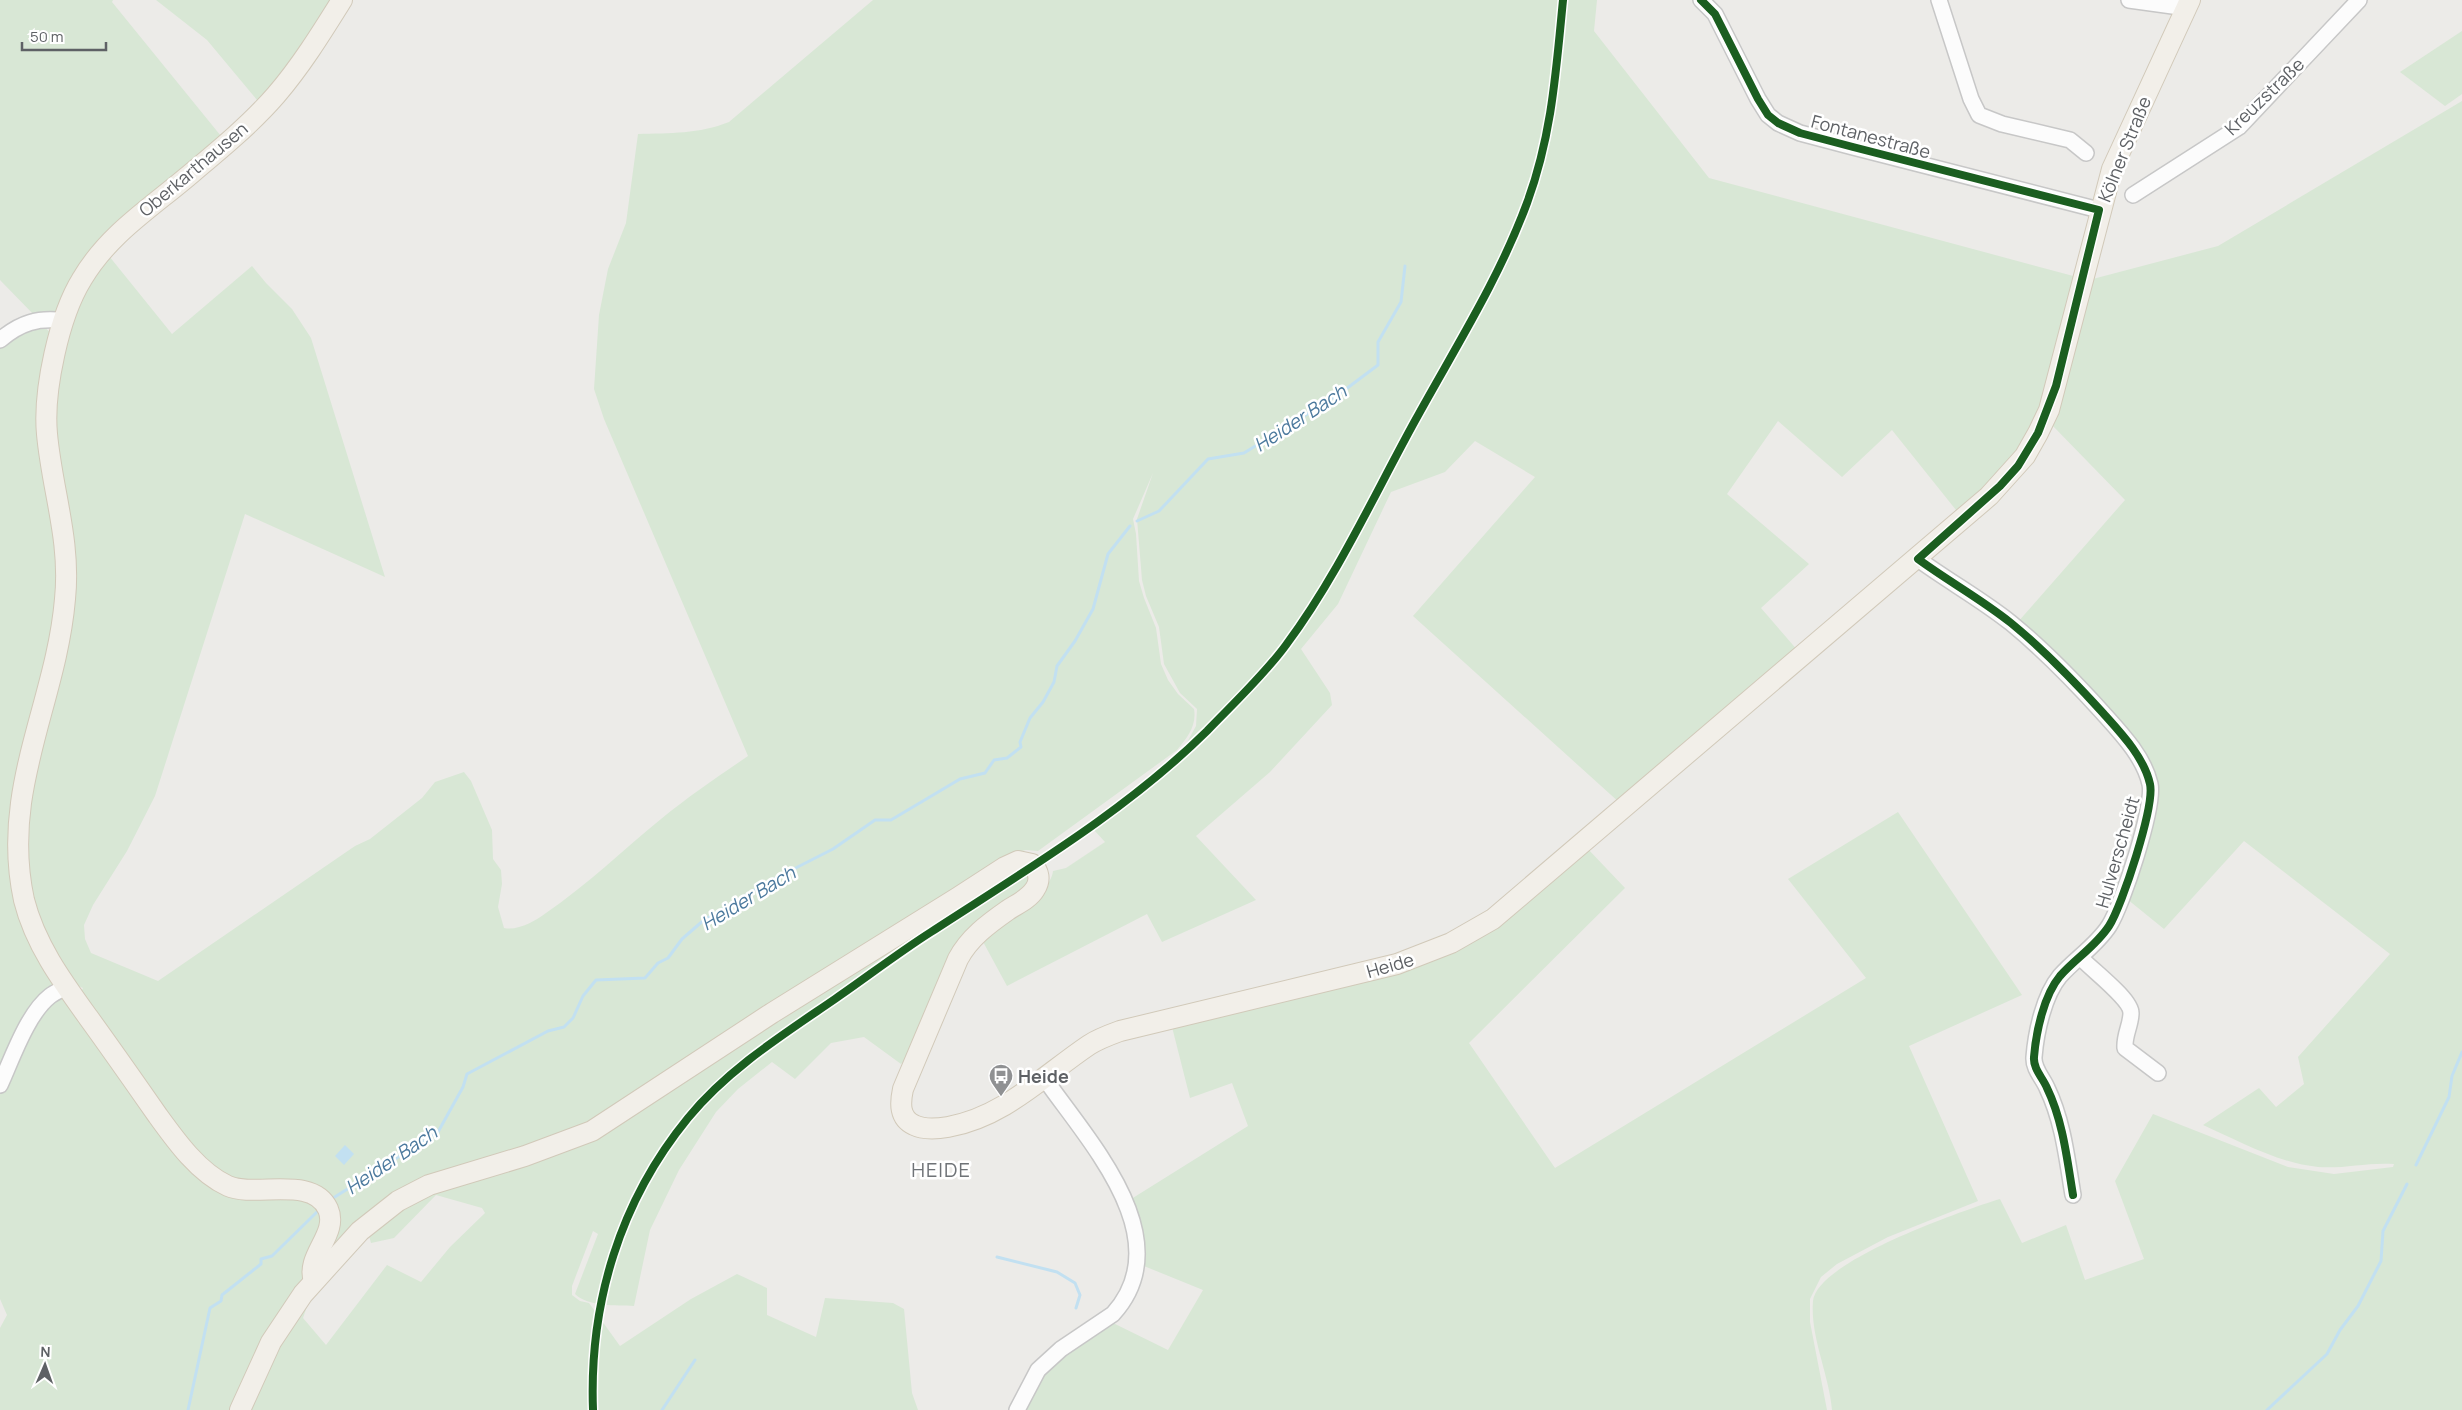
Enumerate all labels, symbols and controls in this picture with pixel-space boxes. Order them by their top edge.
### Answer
scale bar [22,20,106,52]
text: 50 m [30,26,64,47]
street label: Kreuzstraße [2219,52,2309,140]
street label: Kölner Straße [2092,93,2156,205]
street label: Fontanestraße [1809,109,1933,163]
street label: Oberkarthausen [134,116,252,222]
water label: Heider Bach [1249,378,1352,458]
street label: Hulverscheidt [2090,793,2144,911]
water label: Heider Bach [696,859,801,936]
street label: Heide [1364,947,1416,983]
bus stop icon: Heide [988,1063,1014,1097]
place label: Heide [1018,1064,1069,1088]
water label: Heider Bach [340,1119,443,1200]
district label: HEIDE [911,1156,971,1183]
north arrow [20,1340,70,1390]
text: N [40,1342,51,1361]

